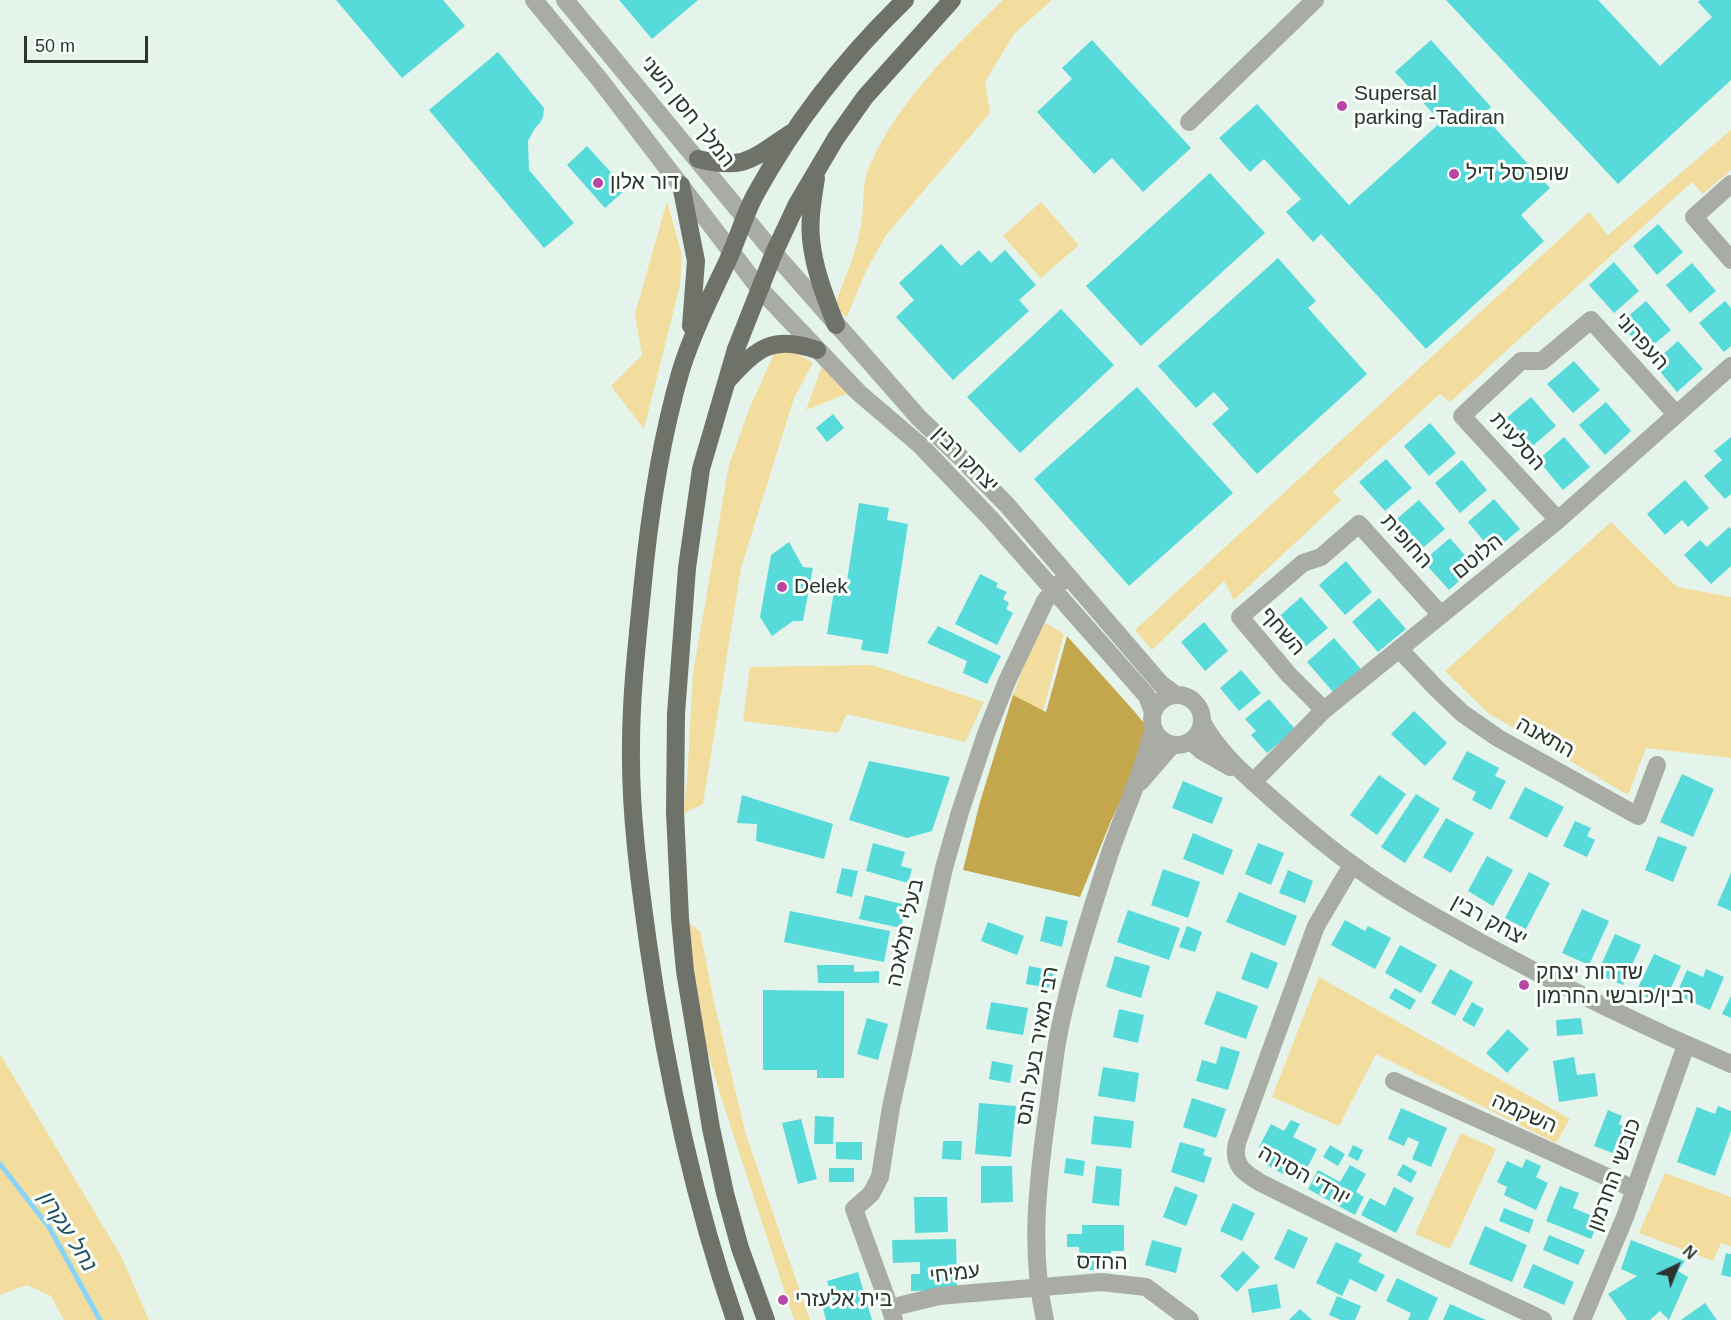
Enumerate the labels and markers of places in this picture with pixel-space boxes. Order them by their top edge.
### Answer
place label: Supersal parking -Tadiran [1354,81,1505,131]
marker: Supersal parking -Tadiran [1335,99,1349,113]
place label: שופרסל דיל [1466,161,1569,187]
marker: שופרסל דיל [1447,167,1461,181]
place label: דור אלון [610,170,679,196]
marker: דור אלון [591,176,605,190]
place label: Delek [794,574,848,600]
marker: Delek [775,580,789,594]
place label: שדרות יצחק רבין/כובשי החרמון [1536,960,1694,1010]
marker: שדרות יצחק רבין/כובשי החרמון [1517,978,1531,992]
place label: בית אלעזרי [795,1287,892,1313]
marker: בית אלעזרי [776,1293,790,1307]

